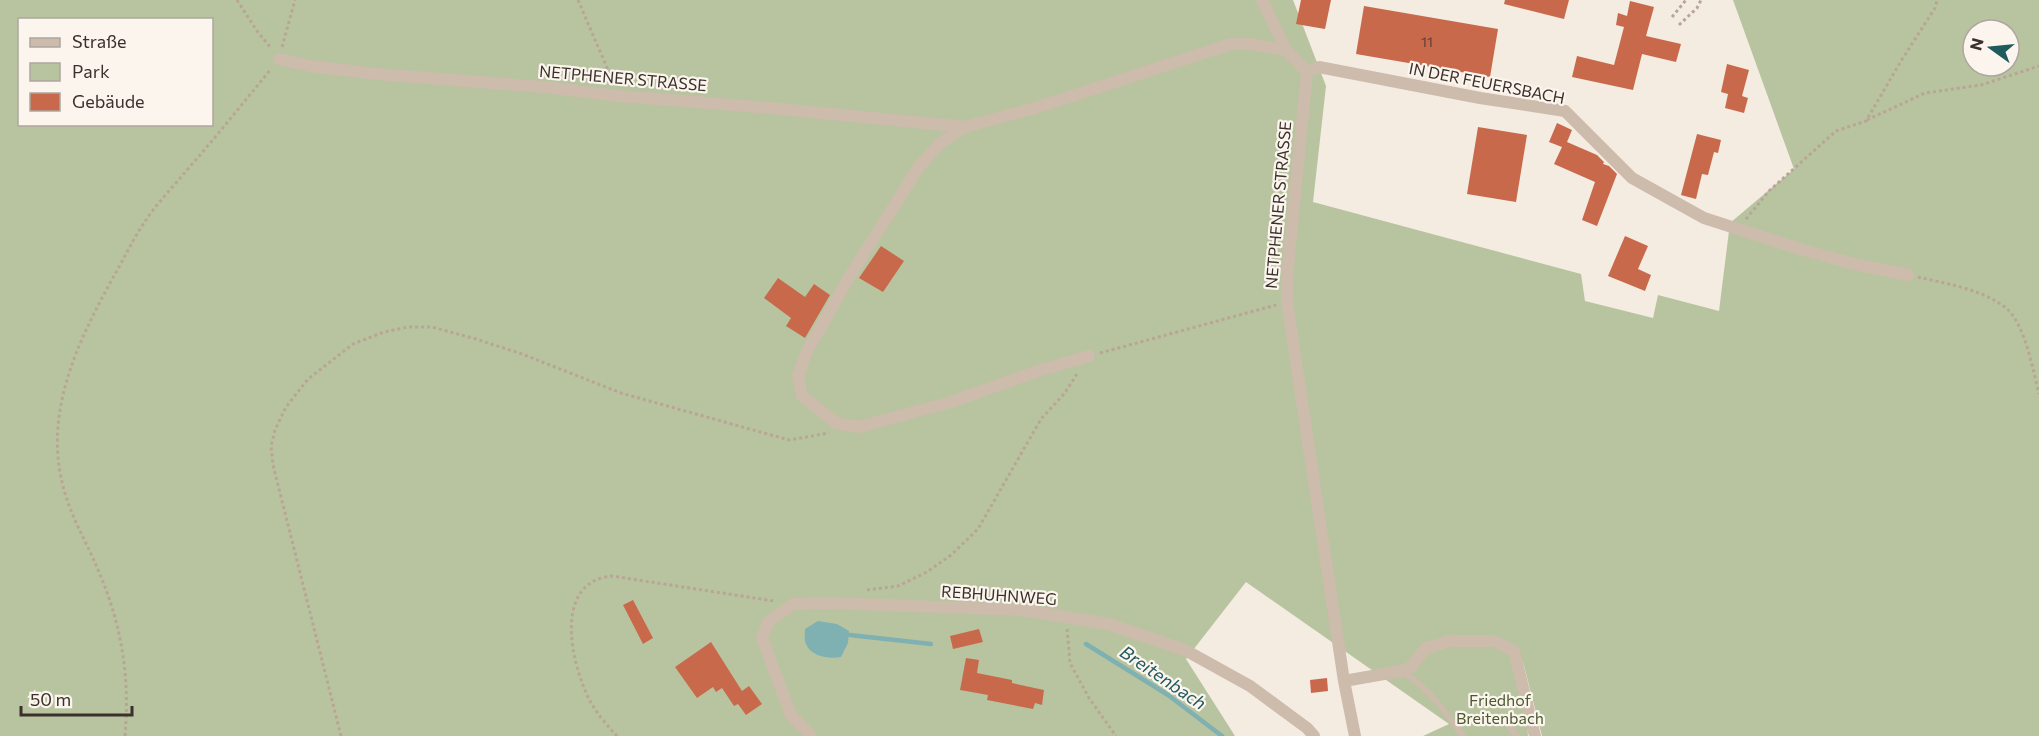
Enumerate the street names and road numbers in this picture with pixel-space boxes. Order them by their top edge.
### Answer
street label: IN DER FEUERSBACH [1408,58,1567,107]
street label: NETPHENER STRASSE [538,61,708,94]
street label: NETPHENER STRASSE [1261,120,1294,290]
street label: REBHUHNWEG [941,581,1057,608]

